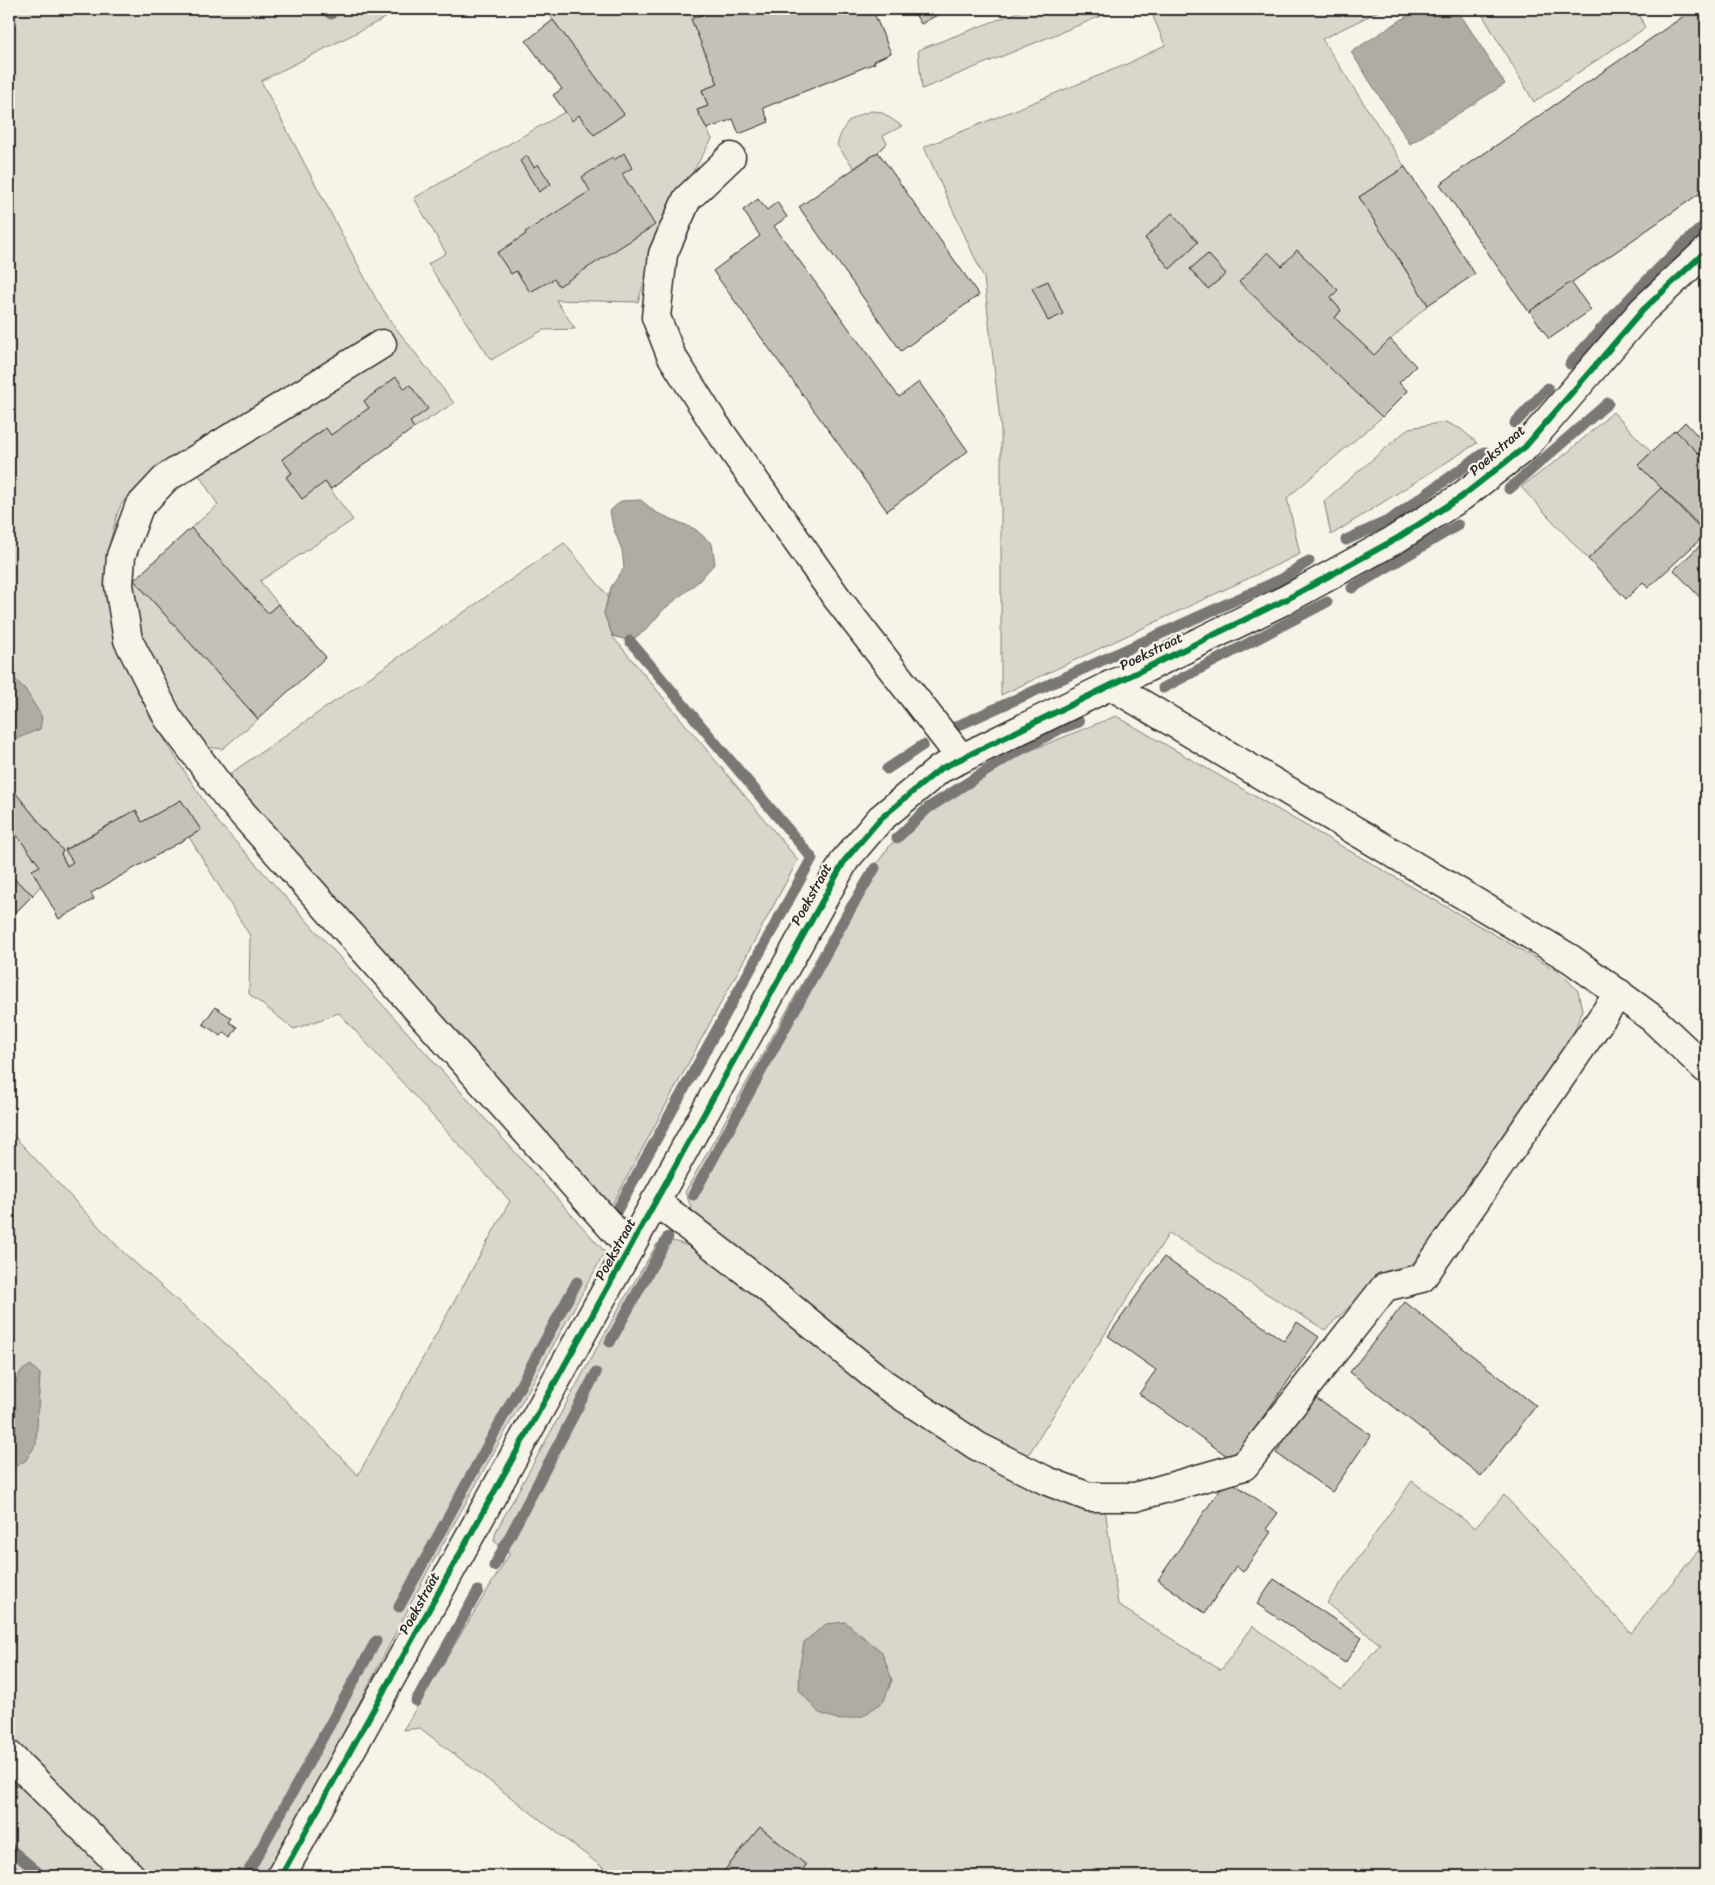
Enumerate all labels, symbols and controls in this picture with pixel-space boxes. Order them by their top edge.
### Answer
street label: Poekstraat [1463,419,1531,482]
street label: Poekstraat [1115,625,1187,678]
street label: Poekstraat [784,858,839,930]
street label: Poekstraat [588,1213,643,1285]
street label: Poekstraat [392,1567,447,1639]

